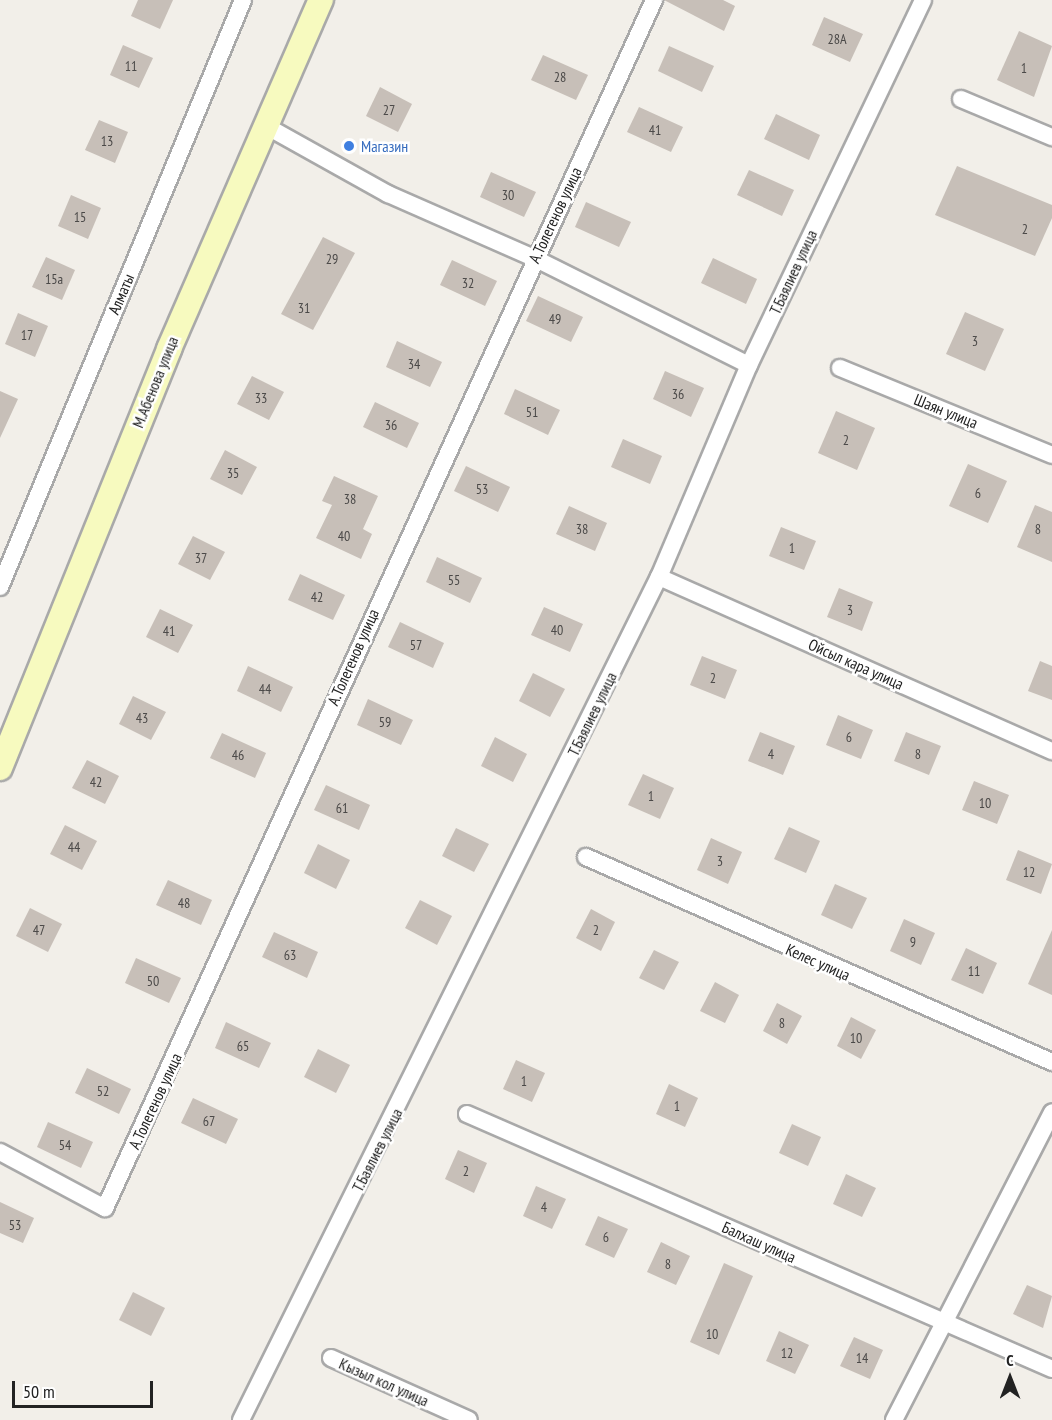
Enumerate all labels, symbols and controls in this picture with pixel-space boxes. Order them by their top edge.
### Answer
house number: 28А [827,31,847,47]
house number: 11 [125,58,137,74]
house number: 1 [1021,60,1027,76]
house number: 28 [554,69,566,85]
house number: 27 [383,102,395,118]
house number: 41 [649,122,661,138]
house number: 13 [101,133,113,149]
place label: Магазин [361,136,408,156]
marker: Магазин [342,139,356,153]
street label: А.Толегенов улица [524,164,586,266]
house number: 30 [502,187,514,203]
house number: 15 [74,209,86,225]
house number: 2 [1022,221,1028,237]
street label: Т.Баялиев улица [765,227,821,317]
house number: 29 [326,251,338,267]
house number: 15а [45,271,63,287]
street label: Алматы [104,271,138,317]
house number: 32 [462,275,474,291]
house number: 31 [298,300,310,316]
house number: 49 [549,311,561,327]
house number: 17 [21,327,33,343]
street label: М.Абенова улица [128,333,182,431]
house number: 3 [972,333,978,349]
house number: 34 [408,356,420,372]
house number: 36 [672,386,684,402]
house number: 33 [255,390,267,406]
street label: Шаян улица [911,390,981,432]
house number: 51 [526,404,538,420]
house number: 36 [385,417,397,433]
house number: 2 [843,432,849,448]
house number: 35 [227,465,239,481]
house number: 53 [476,481,488,497]
house number: 6 [975,485,981,501]
house number: 38 [344,491,356,507]
house number: 38 [576,521,588,537]
house number: 8 [1035,521,1041,537]
house number: 40 [338,528,350,544]
house number: 1 [789,540,795,556]
house number: 37 [195,550,207,566]
house number: 55 [448,572,460,588]
house number: 42 [311,589,323,605]
house number: 3 [847,602,853,618]
street label: А.Толегенов улица [323,606,383,708]
house number: 40 [551,622,563,638]
house number: 41 [163,623,175,639]
street label: Ойсыл кара улица [805,634,907,694]
house number: 57 [410,637,422,653]
street label: Т.Баялиев улица [563,669,621,759]
house number: 2 [710,670,716,686]
house number: 44 [259,681,271,697]
house number: 43 [136,710,148,726]
house number: 59 [379,714,391,730]
house number: 6 [846,729,852,745]
house number: 4 [768,746,774,762]
house number: 8 [915,746,921,762]
house number: 46 [232,747,244,763]
house number: 42 [90,774,102,790]
house number: 1 [648,788,654,804]
house number: 10 [979,795,991,811]
house number: 61 [336,800,348,816]
house number: 44 [68,839,80,855]
house number: 3 [717,853,723,869]
house number: 12 [1023,864,1035,880]
house number: 48 [178,895,190,911]
house number: 47 [33,922,45,938]
house number: 2 [593,922,599,938]
house number: 9 [910,934,916,950]
street label: Келес улица [783,939,853,985]
house number: 63 [284,947,296,963]
house number: 11 [968,963,980,979]
house number: 50 [147,973,159,989]
house number: 8 [779,1015,785,1031]
house number: 10 [850,1030,862,1046]
house number: 65 [237,1038,249,1054]
street label: А.Толегенов улица [124,1050,186,1152]
house number: 1 [521,1073,527,1089]
house number: 52 [97,1083,109,1099]
house number: 1 [674,1098,680,1114]
street label: Т.Баялиев улица [348,1105,406,1195]
house number: 67 [203,1113,215,1129]
house number: 54 [59,1137,71,1153]
house number: 2 [463,1163,469,1179]
house number: 4 [541,1199,547,1215]
house number: 53 [9,1217,21,1233]
street label: Балхаш улица [719,1217,799,1267]
house number: 6 [603,1229,609,1245]
house number: 8 [665,1256,671,1272]
house number: 10 [706,1326,718,1342]
house number: 12 [781,1345,793,1361]
north arrow [980,1348,1040,1408]
house number: 14 [856,1350,868,1366]
text: С [1006,1350,1014,1370]
street label: Кызыл кол улица [336,1354,432,1410]
scale bar [15,1369,156,1407]
text: 50 m [23,1380,55,1403]

